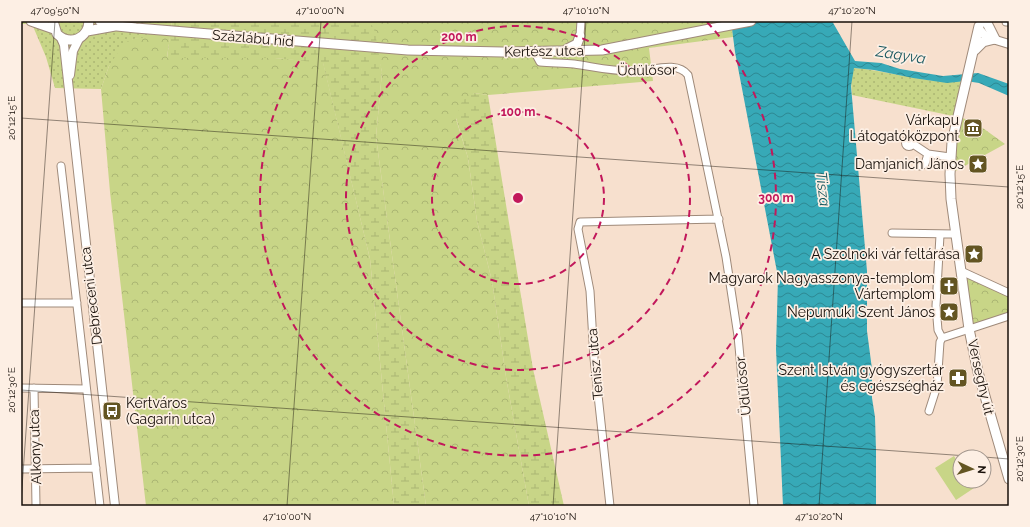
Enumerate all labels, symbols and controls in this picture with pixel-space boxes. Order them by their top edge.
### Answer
text: 47°09'50"N [31,5,79,16]
text: 47°10'00"N [296,5,344,16]
text: 47°10'10"N [563,5,609,16]
text: 47°10'20"N [828,5,876,16]
street label: Százlábú híd [212,26,294,50]
text: 200 m [441,30,477,44]
street label: Kertész utca [504,42,584,60]
water label: Zagyva [874,42,927,68]
street label: Üdülősor [617,59,677,79]
text: 20°12'15"E [6,96,17,140]
text: 100 m [501,105,535,119]
place label: Várkapu Látogatóközpont [849,112,959,144]
museum icon: Várkapu Látogatóközpont [962,117,984,139]
place icon: Damjanich János [967,153,989,175]
place label: Damjanich János [855,156,964,172]
text: 20°12'15"E [1014,165,1025,209]
water label: Tisza [812,171,834,207]
centre of rings [511,191,525,205]
text: 300 m [758,191,794,205]
place icon: A Szolnoki vár feltárása [963,243,985,265]
street label: Debreceni utca [77,246,105,346]
place label: A Szolnoki vár feltárása [811,246,960,262]
place label: Magyarok Nagyasszonya-templom Vártemplom [709,270,935,302]
church icon: Magyarok Nagyasszonya-templom Vártemplom [938,275,960,297]
place icon: Nepumuki Szent János [938,301,960,323]
place label: Nepumuki Szent János [787,304,935,320]
street label: Tenisz utca [584,328,606,400]
street label: Verseghy út [965,338,998,417]
street label: Üdülősor [730,355,754,417]
place label: Szent István gyógyszertár és egészségház [778,362,944,394]
text: 20°12'30"E [6,367,17,413]
pharmacy icon: Szent István gyógyszertár és egészségház [947,367,969,389]
place label: Kertváros (Gagarin utca) [126,395,215,427]
bus stop icon: Kertváros (Gagarin utca) [101,400,123,422]
street label: Alkony utca [26,409,44,485]
text: 20°12'30"E [1014,436,1025,482]
north arrow [952,449,992,489]
text: N [975,465,988,474]
text: 47°10'00"N [263,511,311,522]
text: 47°10'10"N [530,511,576,522]
text: 47°10'20"N [795,511,843,522]

